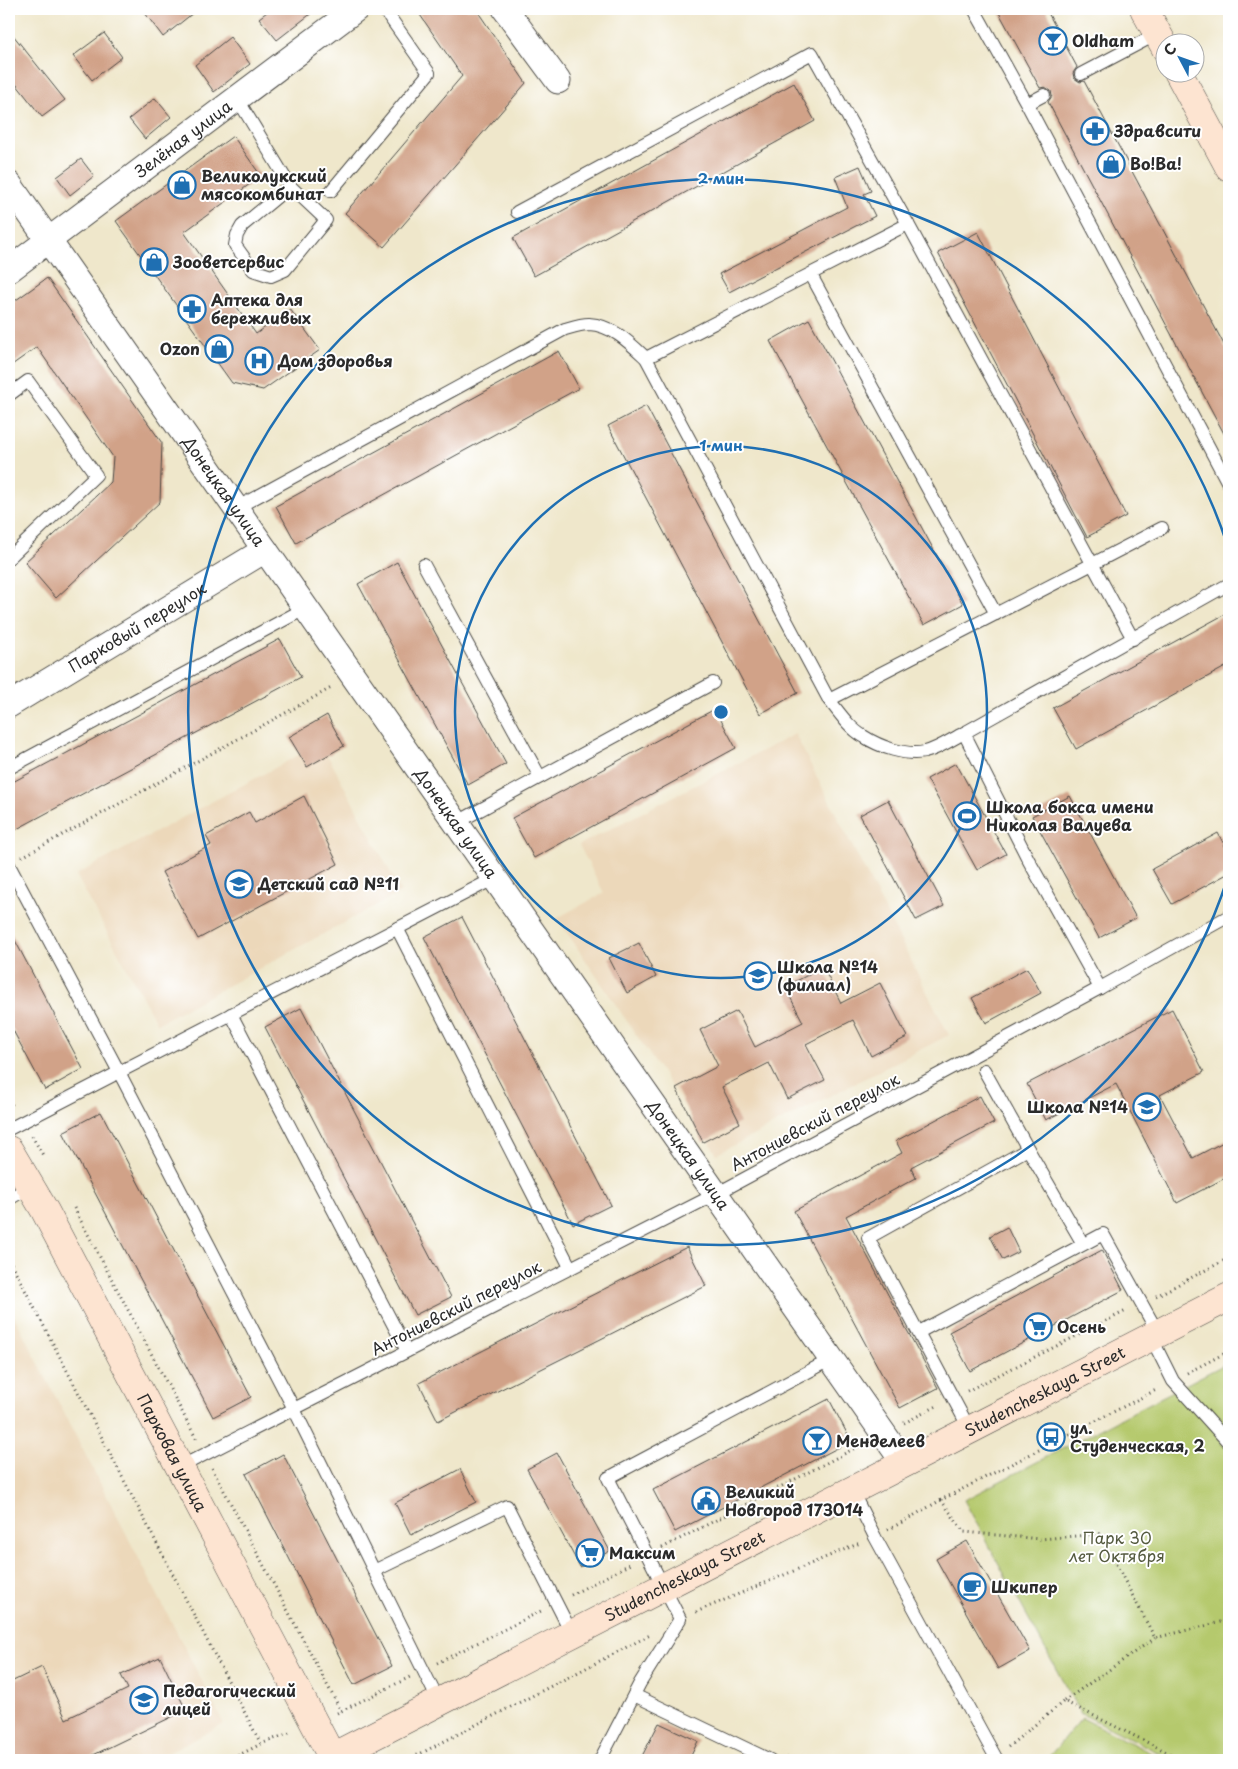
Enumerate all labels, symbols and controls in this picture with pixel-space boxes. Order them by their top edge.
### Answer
bar icon: Oldham [1038,26,1068,56]
place label: Oldham [1072,28,1134,52]
north arrow [1156,32,1206,82]
text: С [1158,38,1181,60]
street label: Зелёная улица [129,94,236,183]
pharmacy icon: Здравсити [1080,116,1110,146]
place label: Здравсити [1113,118,1201,142]
shop icon: Во!Ва! [1096,149,1126,179]
place label: Во!Ва! [1130,151,1182,175]
place label: Великолукский мясокомбинат [201,163,327,205]
text: 2 мин [698,166,745,189]
shop icon: Великолукский мясокомбинат [167,170,197,200]
shop icon: Зооветсервис [139,247,169,277]
place label: Зооветсервис [172,249,284,273]
place label: Аптека для бережливых [211,287,311,329]
pharmacy icon: Аптека для бережливых [177,294,207,324]
shop icon: Ozon [204,334,234,364]
place label: Ozon [160,336,200,360]
hospital icon: Дом здоровья [244,346,274,376]
place label: Дом здоровья [277,348,393,372]
street label: Донецкая улица [177,430,272,551]
text: 1 мин [699,433,743,456]
street label: Парковый переулок [63,575,211,677]
centre of rings [712,703,730,721]
street label: Донецкая улица [409,762,504,883]
place label: Школа бокса имени Николая Валуева [986,794,1154,836]
sports icon: Школа бокса имени Николая Валуева [952,801,982,831]
school or university icon: Детский сад №11 [224,869,254,899]
place label: Детский сад №11 [257,871,399,895]
place label: Школа №14 (филиал) [777,954,878,996]
school or university icon: Школа №14 (филиал) [743,961,773,991]
street label: Антониевский переулок [726,1066,904,1176]
school or university icon: Школа №14 [1132,1092,1162,1122]
street label: Донецкая улица [642,1093,736,1214]
place label: Школа №14 [1027,1094,1128,1118]
street label: Антониевский переулок [366,1254,545,1360]
supermarket icon: Осень [1023,1312,1053,1342]
place label: Осень [1057,1314,1106,1338]
street label: Studencheskaya Street [960,1339,1129,1442]
street label: Парковая улица [132,1389,214,1516]
place label: ул. Студенческая, 2 [1070,1415,1205,1457]
bus stop icon: ул. Студенческая, 2 [1036,1422,1066,1452]
bar icon: Менделеев [802,1426,832,1456]
place label: Менделеев [836,1428,925,1452]
place label: Великий Новгород 173014 [725,1479,863,1521]
public building icon: Великий Новгород 173014 [691,1486,721,1516]
street label: Studencheskaya Street [600,1524,769,1626]
park label: Парк 30 лет Октября [1068,1525,1165,1567]
supermarket icon: Максим [575,1538,605,1568]
place label: Максим [609,1540,676,1564]
cafe icon: Шкипер [957,1572,987,1602]
place label: Шкипер [991,1574,1058,1598]
place label: Педагогический лицей [162,1678,296,1720]
school or university icon: Педагогический лицей [129,1685,159,1715]

